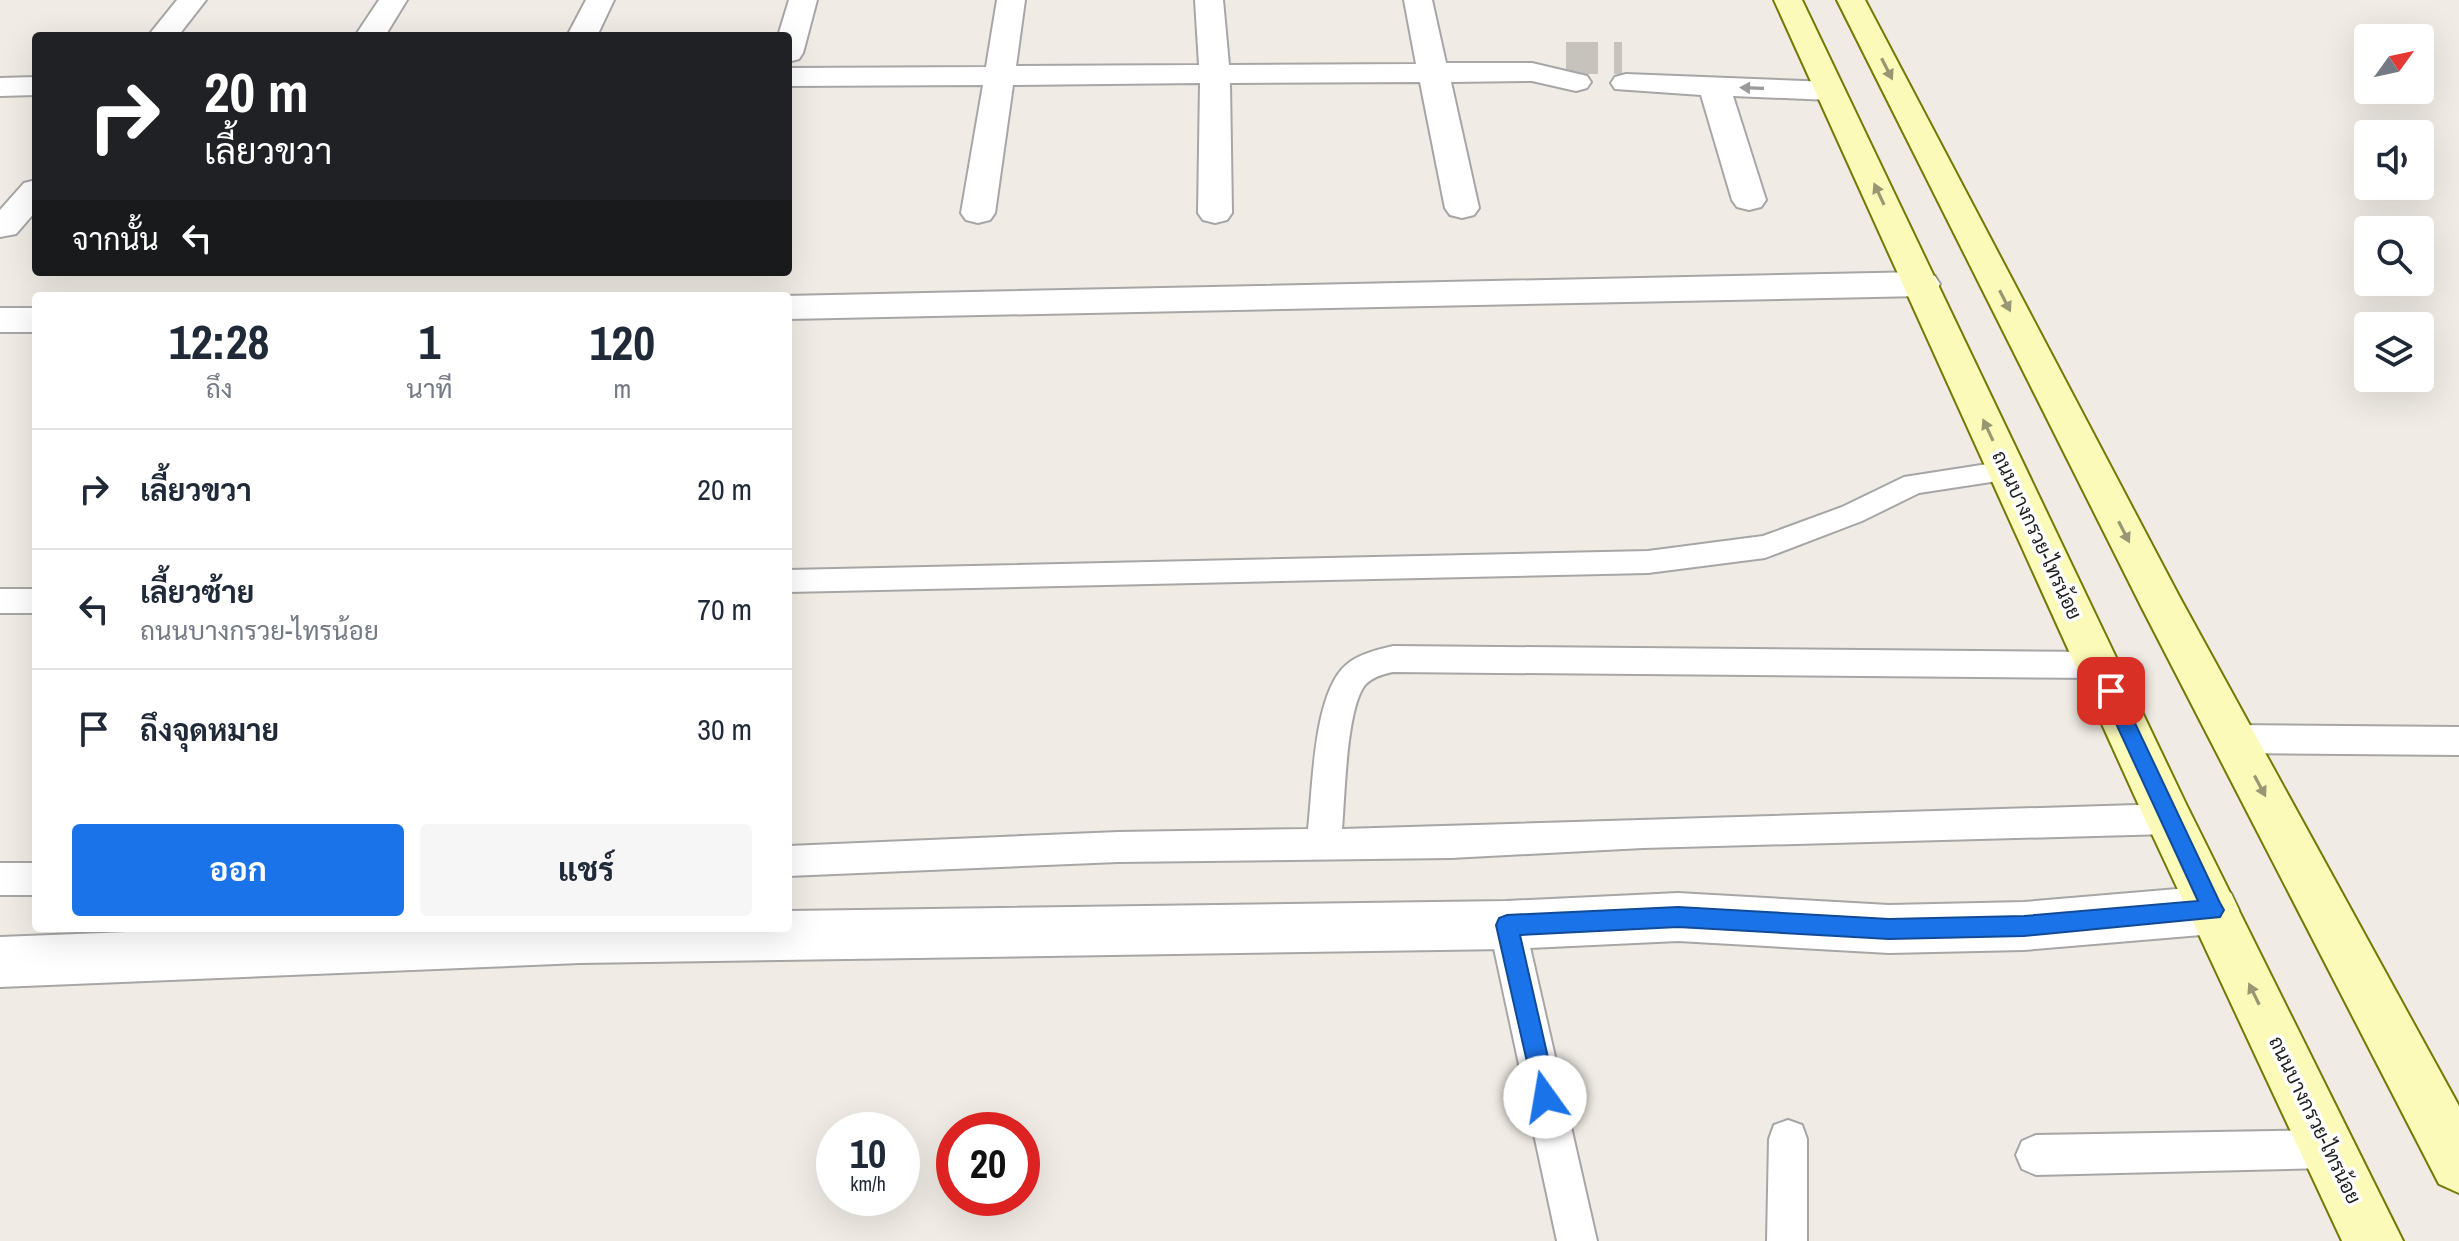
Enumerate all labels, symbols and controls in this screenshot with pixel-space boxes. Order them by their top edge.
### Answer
north arrow [2354,24,2434,104]
map controls [2354,24,2434,392]
text: 20 m [204,54,309,129]
one-way arrow [1880,58,1893,81]
icon: right [72,64,176,168]
one-way arrow [1739,81,1764,94]
button: sound [2354,120,2434,200]
text: เลี้ยวขวา [204,127,332,175]
one-way arrow [1872,182,1886,205]
icon: left [175,216,219,260]
button: search [2354,216,2434,296]
text: จากนั้น [72,219,159,259]
one-way arrow [1999,289,2012,312]
text: 12:28 [169,309,270,374]
text: 1 [419,309,440,374]
text: 120 [589,310,655,375]
button: layers [2354,312,2434,392]
text: ถึง [206,371,233,406]
text: นาที [406,371,453,406]
text: m [613,371,631,406]
one-way arrow [1981,418,1995,441]
street label: ถนนบางกรวย-ไทรน้อย [1986,446,2088,624]
icon: right [72,467,116,511]
text: 20 m [697,469,752,509]
text: เลี้ยวขวา [140,470,252,510]
one-way arrow [2118,520,2131,543]
text: เลี้ยวซ้าย [140,572,254,612]
icon: left [72,587,116,631]
text: 70 m [697,589,752,629]
text: ถนนบางกรวย-ไทรน้อย [140,613,379,648]
pin [2077,657,2145,725]
icon: arrive [2089,669,2133,713]
icon: arrive [72,707,116,751]
text: 30 m [697,709,752,749]
text: ถึงจุดหมาย [140,710,279,750]
one-way arrow [2252,775,2266,797]
button: ออก [72,824,404,916]
button: แชร์ [420,824,752,916]
one-way arrow [2247,983,2261,1006]
street label: ถนนบางกรวย-ไทรน้อย [2263,1031,2368,1208]
position arrow [1503,1055,1587,1139]
speed limit sign: 20 [936,1112,1040,1216]
text: 10 [850,1127,886,1180]
text: km/h [850,1170,886,1197]

